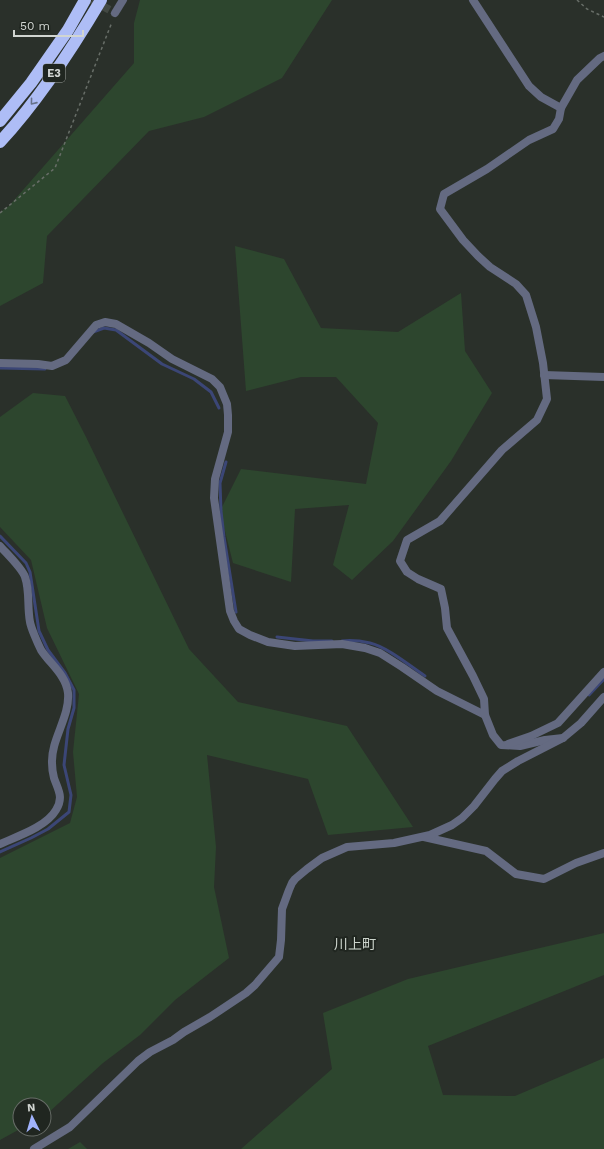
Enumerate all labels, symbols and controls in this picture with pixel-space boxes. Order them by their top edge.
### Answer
scale bar [14,12,83,38]
text: 50 m [20,19,50,33]
road number: E3 [43,64,65,82]
one-way arrow [30,98,37,105]
district label: 川上町 [334,936,376,952]
north arrow [12,1097,52,1137]
text: N [27,1101,36,1114]

